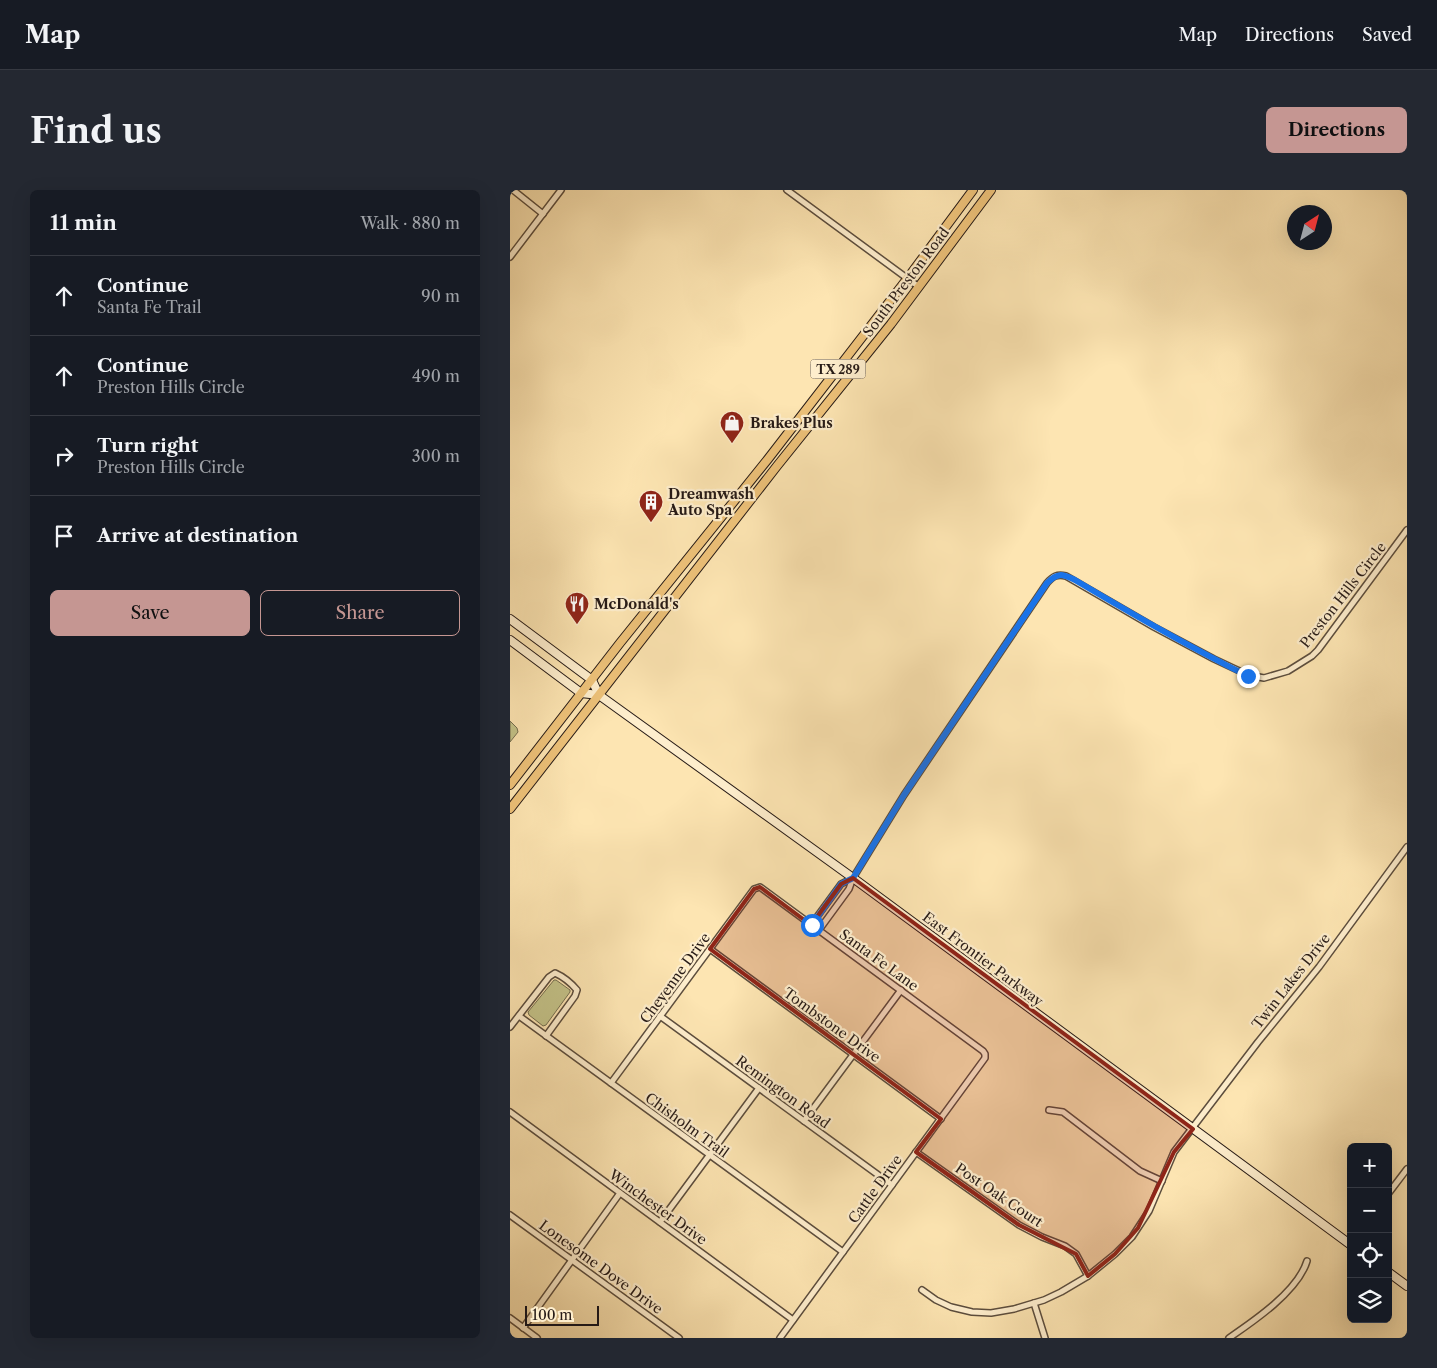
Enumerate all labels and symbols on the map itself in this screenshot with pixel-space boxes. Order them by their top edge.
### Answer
north arrow [1287,205,1332,250]
street label: South Preston Road [859,223,953,340]
road number: TX 289 [810,360,866,378]
shop icon: Brakes Plus [719,410,745,444]
place label: Brakes Plus [750,414,833,432]
place label: Dreamwash Auto Spa [667,485,755,519]
building icon: Dreamwash Auto Spa [638,489,664,523]
street label: Preston Hills Circle [1296,538,1390,652]
restaurant icon: McDonald's [564,591,590,625]
place label: McDonald's [594,595,679,613]
route end [1237,665,1260,688]
street label: East Frontier Parkway [919,908,1047,1010]
route start [801,914,824,937]
street label: Santa Fe Lane [836,925,922,995]
street label: Cheyenne Drive [636,929,714,1027]
street label: Twin Lakes Drive [1248,929,1334,1032]
street label: Tombstone Drive [780,984,884,1066]
street label: Remington Road [732,1052,834,1133]
street label: Chisholm Trail [642,1089,732,1161]
street label: Cattle Drive [844,1151,906,1227]
street label: Post Oak Court [952,1159,1046,1231]
street label: Winchester Drive [605,1165,711,1249]
street label: Lonesome Dove Drive [536,1216,666,1318]
scale bar [525,1303,599,1326]

